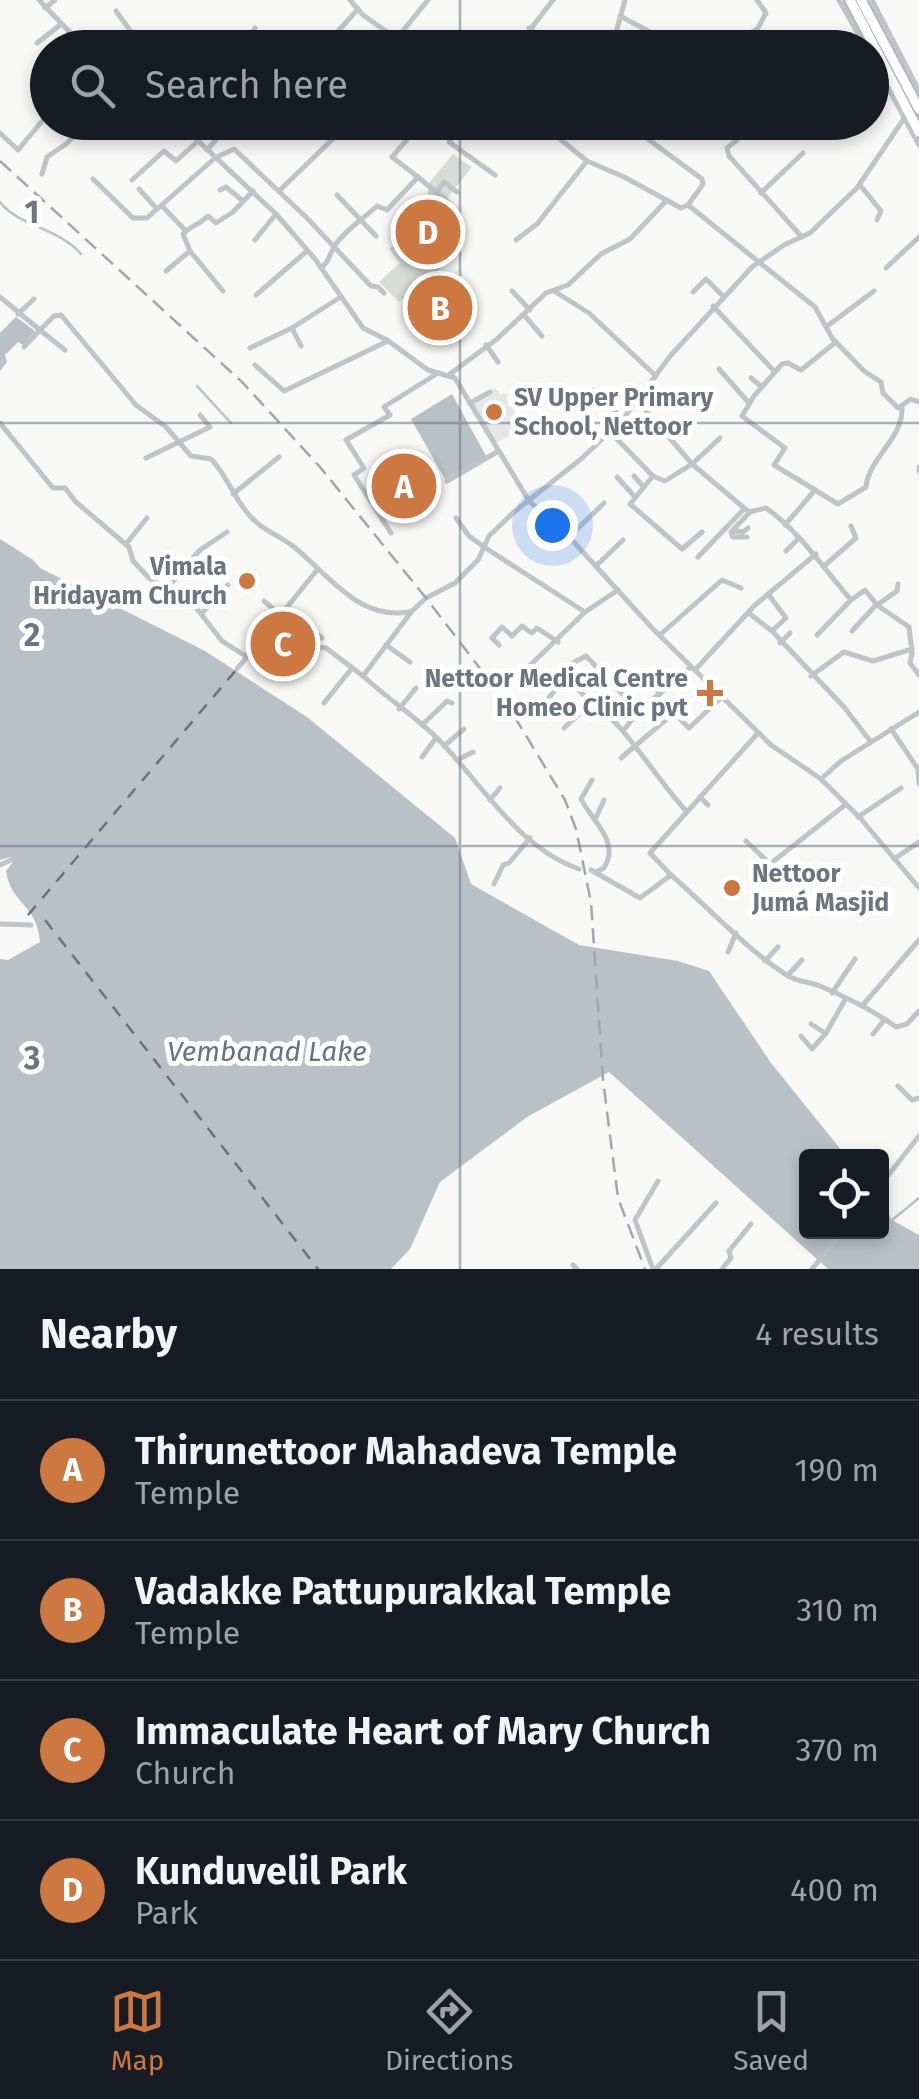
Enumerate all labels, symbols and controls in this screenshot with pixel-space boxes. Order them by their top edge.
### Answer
search box [30,30,889,140]
icon: search [65,58,120,113]
text: Search here [145,62,348,108]
text: 1 [25,193,39,231]
pin: D [396,194,460,270]
pin: B [408,270,472,346]
place label: SV Upper Primary School, Nettoor [514,383,714,442]
marker: SV Upper Primary School, Nettoor [483,401,505,423]
pin: A [372,448,436,524]
your location [527,500,578,551]
place label: Vimala Hridayam Church [33,552,227,611]
marker: Vimala Hridayam Church [236,570,258,592]
pin: C [250,606,316,682]
text: 2 [24,616,40,654]
place label: Nettoor Medical Centre Homeo Clinic pvt [425,664,688,723]
marker: Nettoor Medical Centre Homeo Clinic pvt [697,680,723,706]
place label: Nettoor Jumá Masjid [751,859,889,918]
marker: Nettoor Jumá Masjid [721,877,743,899]
water label: Vembanad Lake [167,1035,367,1068]
text: 3 [23,1039,40,1077]
map controls [799,1149,889,1239]
button: locate [799,1149,889,1239]
text: Nearby [40,1309,177,1359]
text: 4 results [755,1315,879,1353]
text: Thirunettoor Mahadeva Temple [135,1428,677,1474]
text: A [63,1451,82,1489]
text: 190 m [795,1451,879,1489]
text: Temple [135,1474,240,1512]
text: Vadakke Pattupurakkal Temple [135,1568,671,1614]
text: B [63,1591,82,1629]
text: 310 m [796,1591,879,1629]
text: Temple [135,1614,240,1652]
text: Immaculate Heart of Mary Church [135,1708,711,1754]
text: C [63,1731,82,1769]
text: 370 m [796,1731,879,1769]
text: Church [135,1754,235,1792]
text: Kunduvelil Park [135,1848,407,1894]
text: D [62,1871,83,1909]
text: 400 m [790,1871,879,1909]
text: Park [135,1894,198,1932]
tab: Map [110,1984,165,2077]
tab: Directions [385,1984,513,2077]
tab: Saved [733,1984,809,2077]

